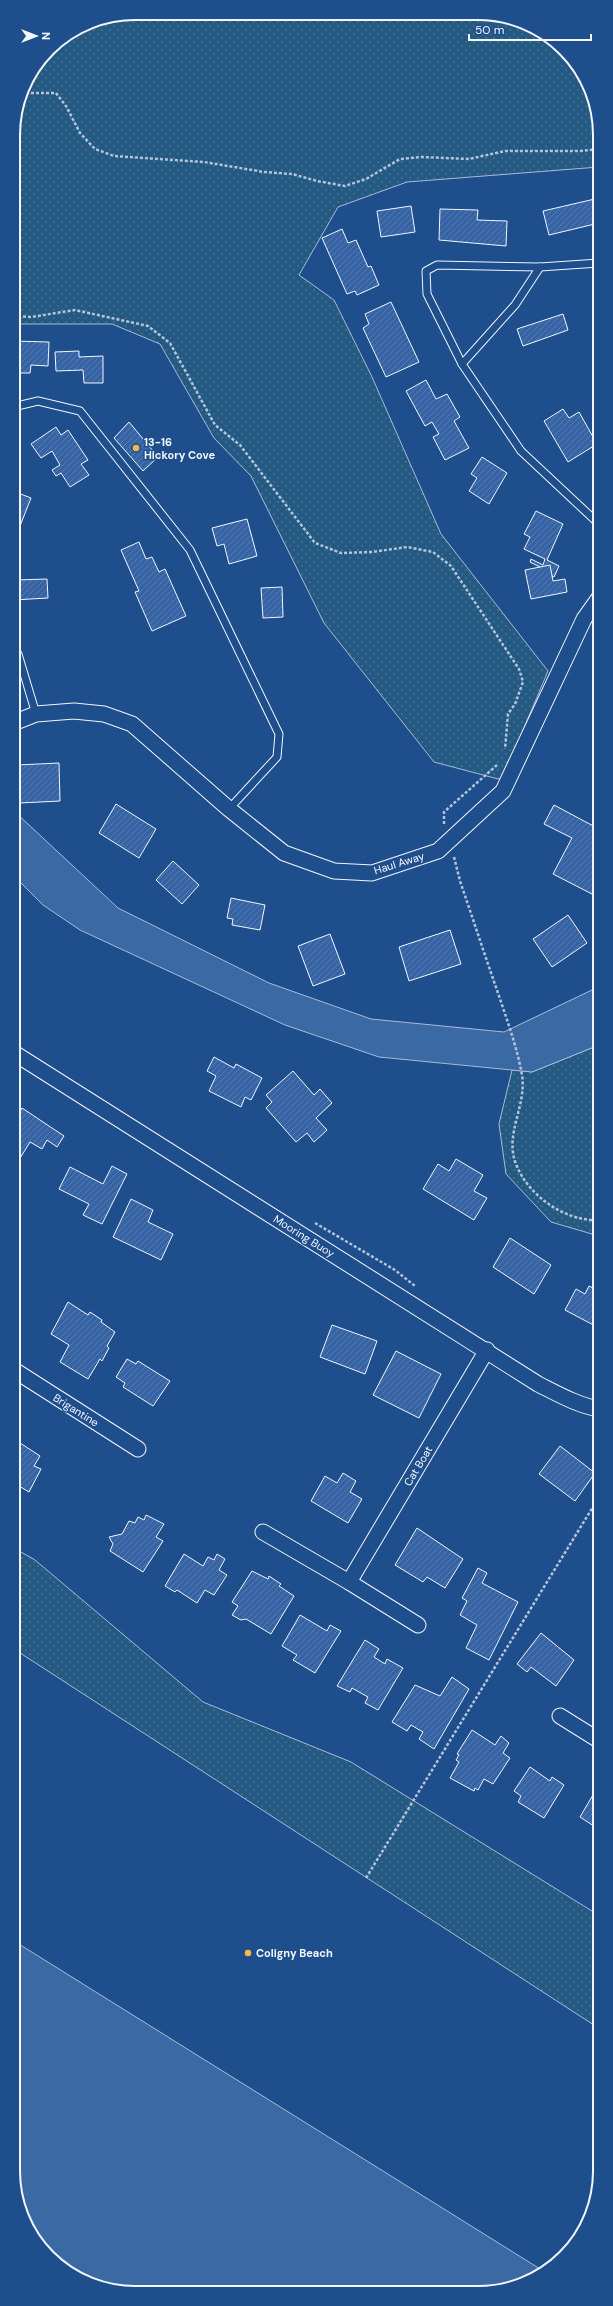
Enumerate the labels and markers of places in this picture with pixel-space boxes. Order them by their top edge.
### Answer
place label: 13-16 Hickory Cove [144,435,215,462]
marker: 13-16 Hickory Cove [131,443,141,453]
place label: Coligny Beach [256,1946,333,1960]
marker: Coligny Beach [243,1948,253,1958]

